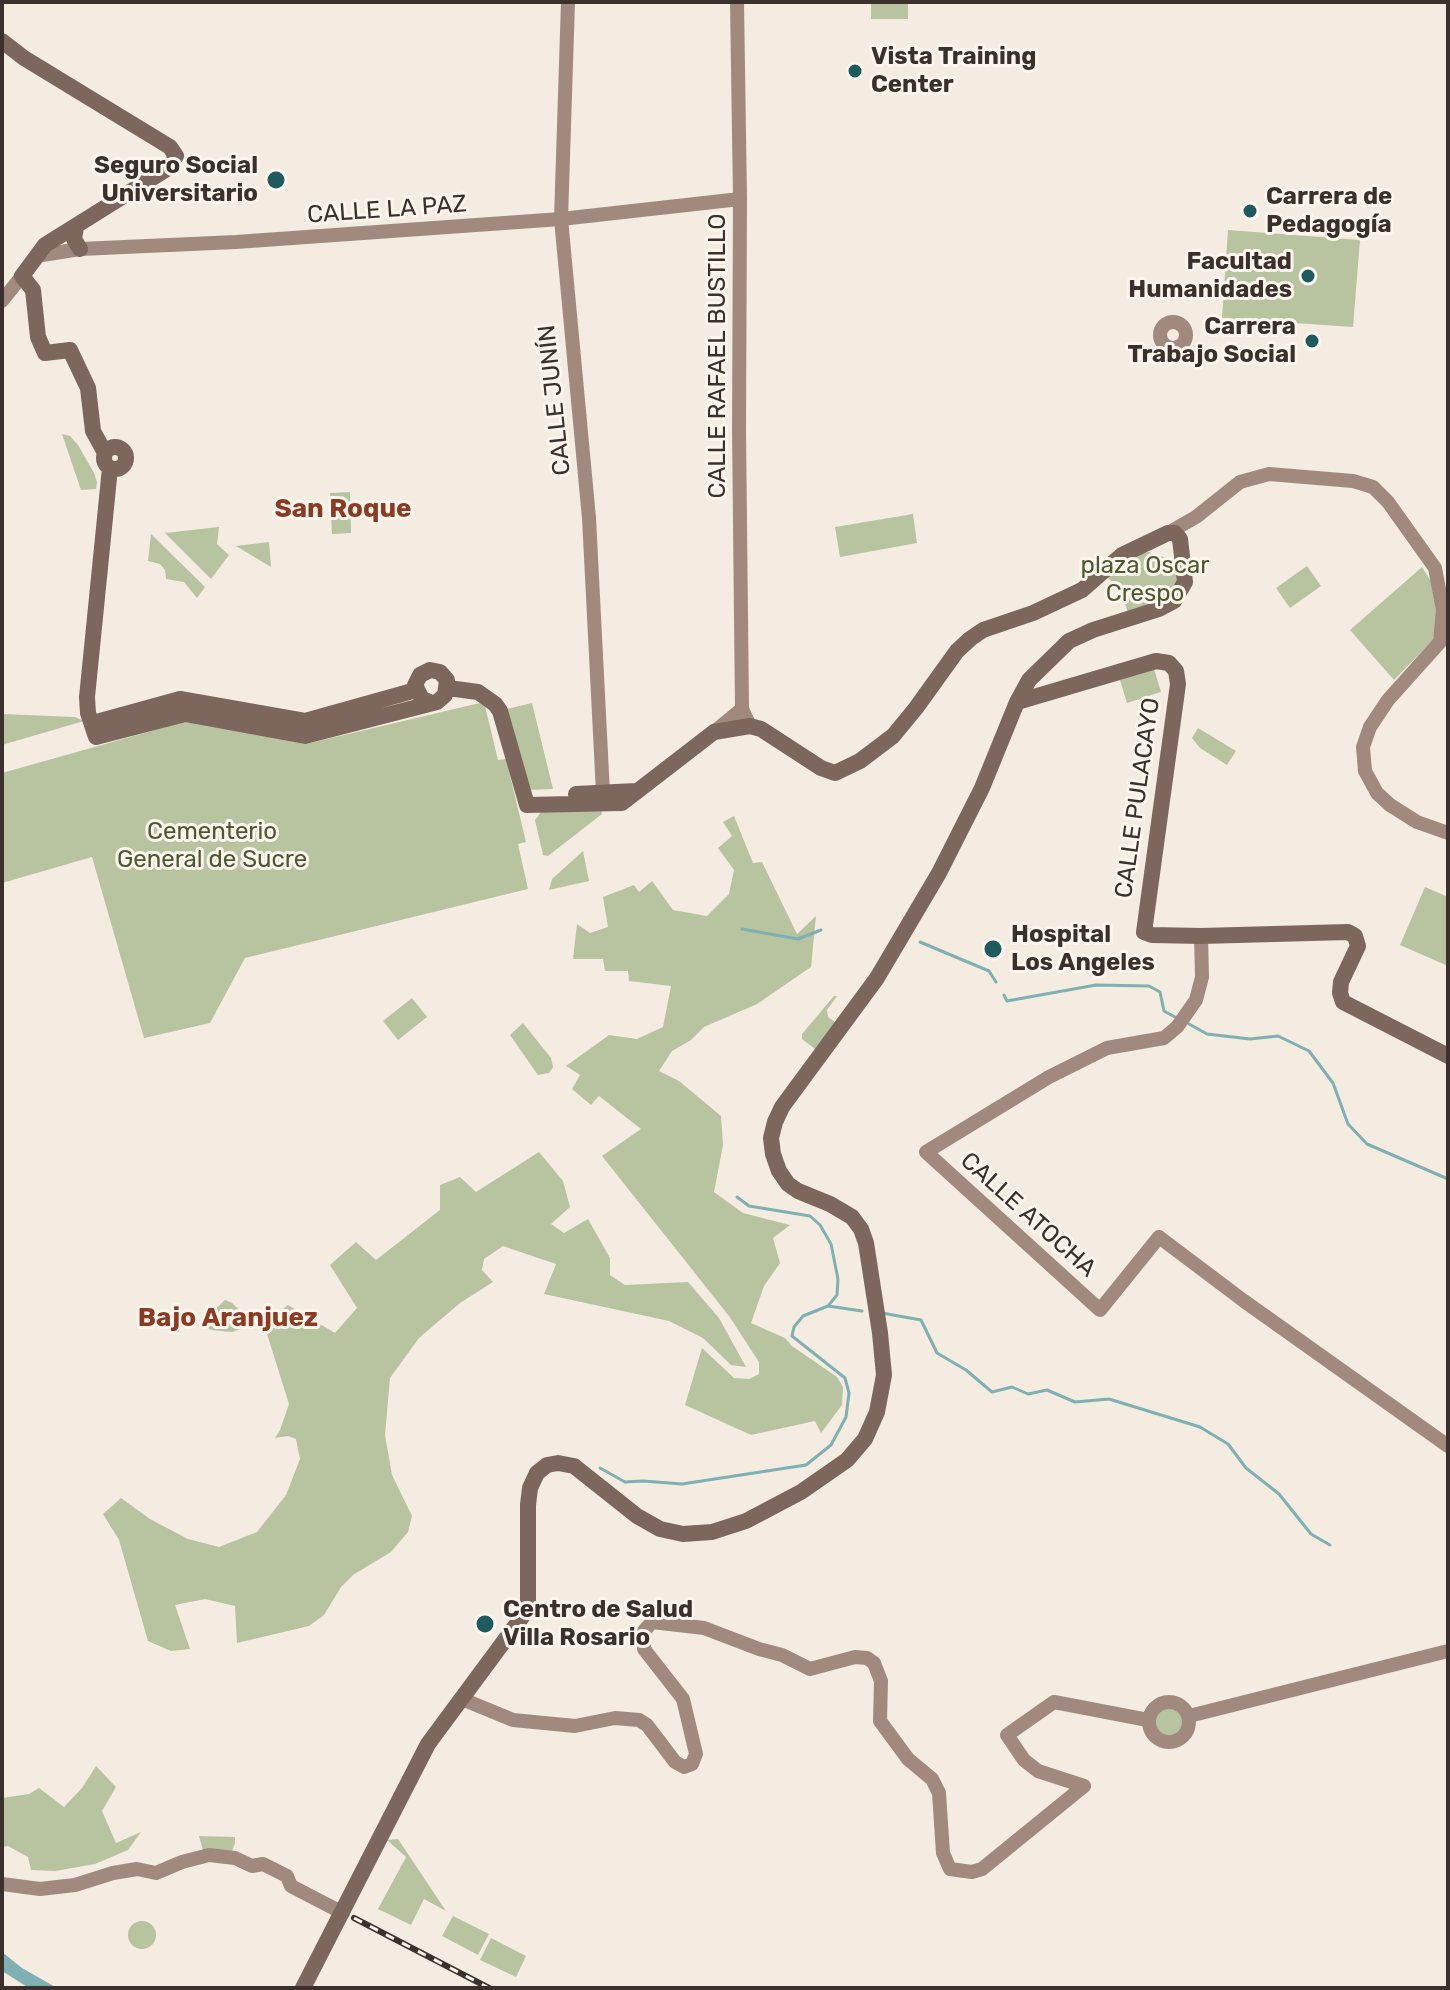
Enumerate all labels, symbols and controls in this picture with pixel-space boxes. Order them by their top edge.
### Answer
place label: Vista Training Center [871,43,1036,99]
marker: Vista Training Center [846,62,864,80]
place label: Seguro Social Universitario [94,152,258,208]
marker: Seguro Social Universitario [265,169,287,191]
place label: Carrera de Pedagogía [1266,183,1392,239]
street label: CALLE LA PAZ [306,190,468,230]
marker: Carrera de Pedagogía [1241,202,1259,220]
street label: CALLE RAFAEL BUSTILLO [704,213,732,499]
place label: Facultad Humanidades [1128,248,1292,304]
marker: Facultad Humanidades [1299,267,1317,285]
place label: Carrera Trabajo Social [1128,313,1296,369]
street label: CALLE JUNÍN [533,323,577,477]
marker: Carrera Trabajo Social [1303,332,1321,350]
district label: San Roque [274,493,412,525]
park label: plaza Oscar Crespo [1081,552,1209,608]
street label: CALLE PULACAYO [1110,696,1166,900]
park label: Cementerio General de Sucre [117,818,307,874]
place label: Hospital Los Angeles [1011,921,1155,977]
marker: Hospital Los Angeles [982,938,1004,960]
street label: CALLE ATOCHA [954,1147,1102,1283]
district label: Bajo Aranjuez [138,1302,318,1334]
place label: Centro de Salud Villa Rosario [503,1596,693,1652]
marker: Centro de Salud Villa Rosario [474,1613,496,1635]

